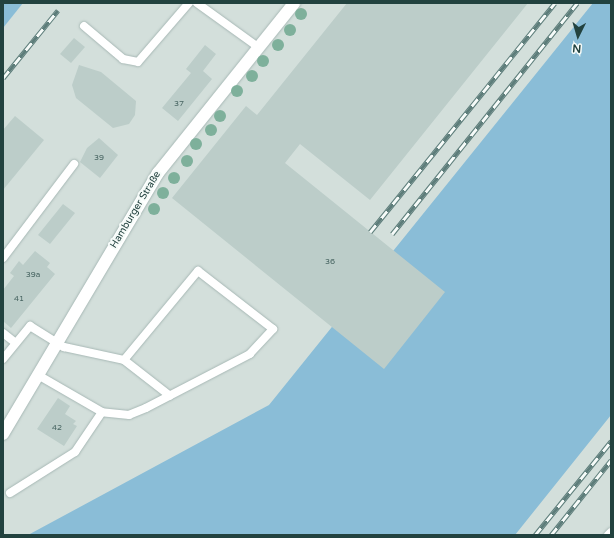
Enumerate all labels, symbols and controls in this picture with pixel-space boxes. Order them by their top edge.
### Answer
north arrow [558,16,598,56]
text: N [572,42,582,55]
house number: 37 [174,99,184,109]
house number: 39 [94,153,104,163]
street label: Hamburger Straße [108,169,164,251]
house number: 36 [325,257,335,267]
house number: 39a [26,270,40,280]
house number: 41 [14,294,24,304]
house number: 42 [52,423,62,433]

